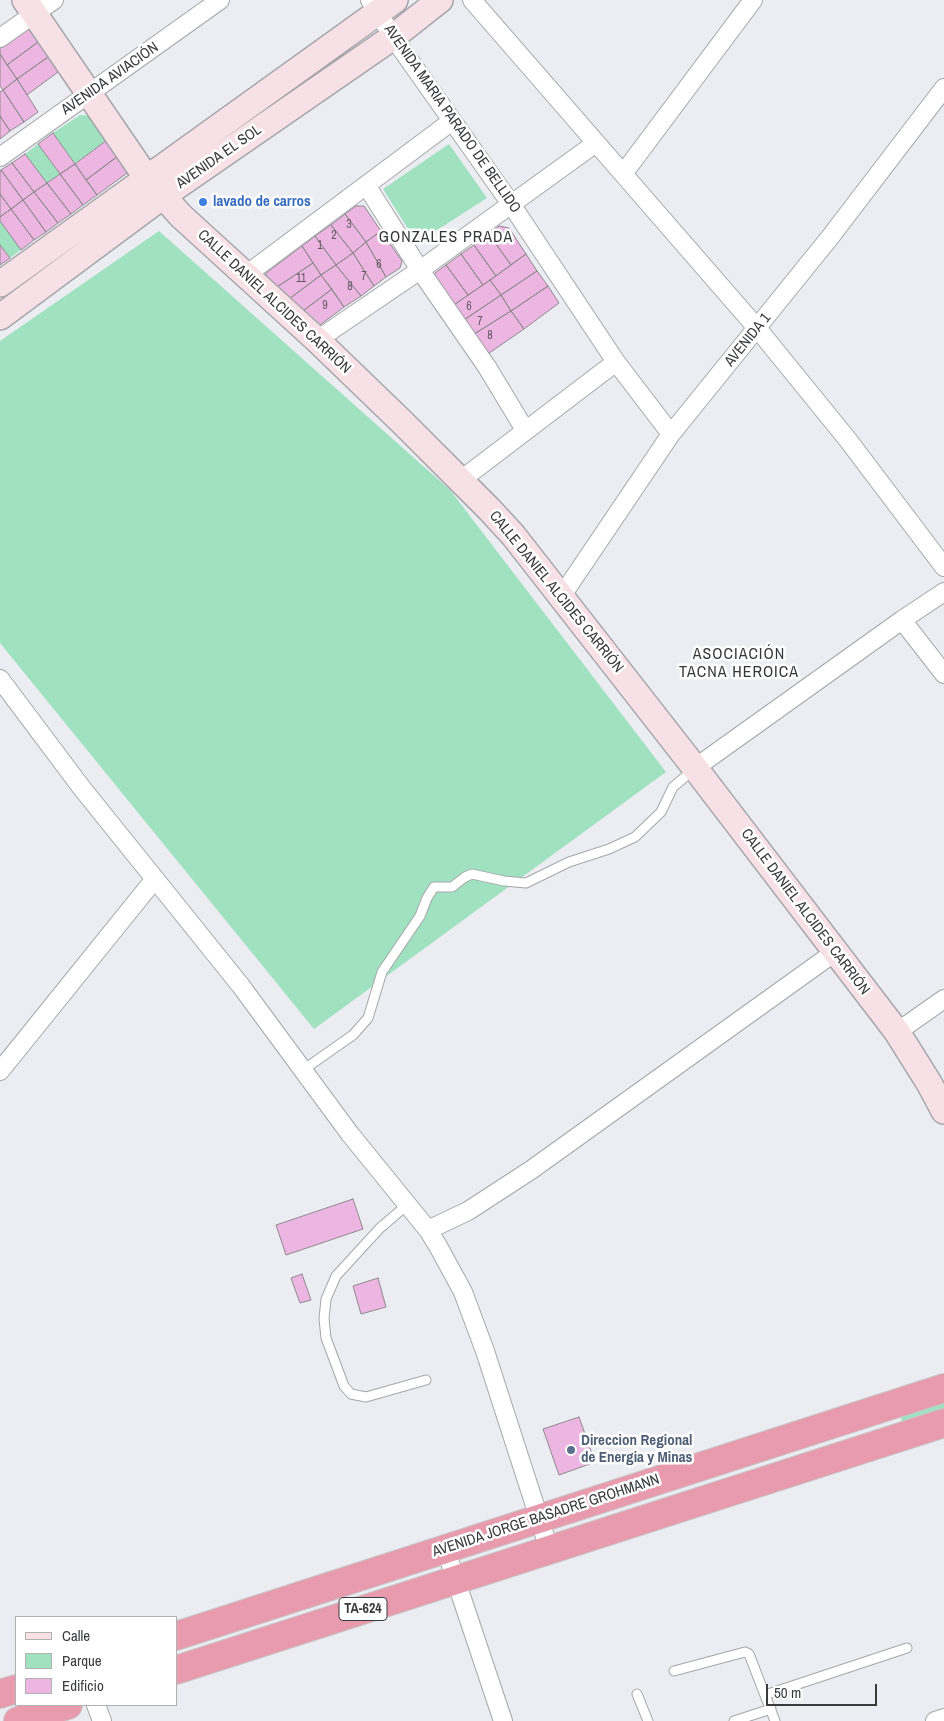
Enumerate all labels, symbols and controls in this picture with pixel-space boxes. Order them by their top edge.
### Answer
street label: AVENIDA MARIA PARADO DE BELLIDO [380,21,524,217]
street label: AVENIDA AVIACIÓN [58,39,162,119]
street label: AVENIDA EL SOL [173,121,265,193]
place label: lavado de carros [213,193,311,211]
marker: lavado de carros [197,196,209,208]
house number: 3 [346,218,352,232]
street label: CALLE DANIEL ALCIDES CARRIÓN [194,226,354,378]
district label: GONZALES PRADA [377,228,515,248]
house number: 2 [331,229,337,243]
house number: 1 [317,239,323,253]
house number: 6 [376,258,382,272]
house number: 7 [361,270,367,284]
house number: 11 [296,272,306,286]
house number: 8 [347,280,353,294]
house number: 9 [322,299,328,313]
house number: 6 [466,300,472,314]
street label: AVENIDA 1 [721,310,775,370]
house number: 7 [477,315,483,329]
house number: 8 [487,329,493,343]
street label: CALLE DANIEL ALCIDES CARRIÓN [485,507,627,677]
district label: ASOCIACIÓN TACNA HEROICA [677,645,801,683]
street label: CALLE DANIEL ALCIDES CARRIÓN [737,826,873,998]
place label: Direccion Regional de Energia y Minas [581,1432,692,1467]
marker: Direccion Regional de Energia y Minas [565,1444,577,1456]
street label: AVENIDA JORGE BASADRE GROHMANN [430,1471,662,1561]
road number: TA-624 [339,1598,387,1620]
legend [15,1616,178,1706]
text: Calle [62,1625,90,1646]
text: Parque [62,1650,102,1671]
scale bar [769,1674,880,1706]
text: Edificio [62,1675,104,1696]
text: 50 m [774,1682,801,1703]

